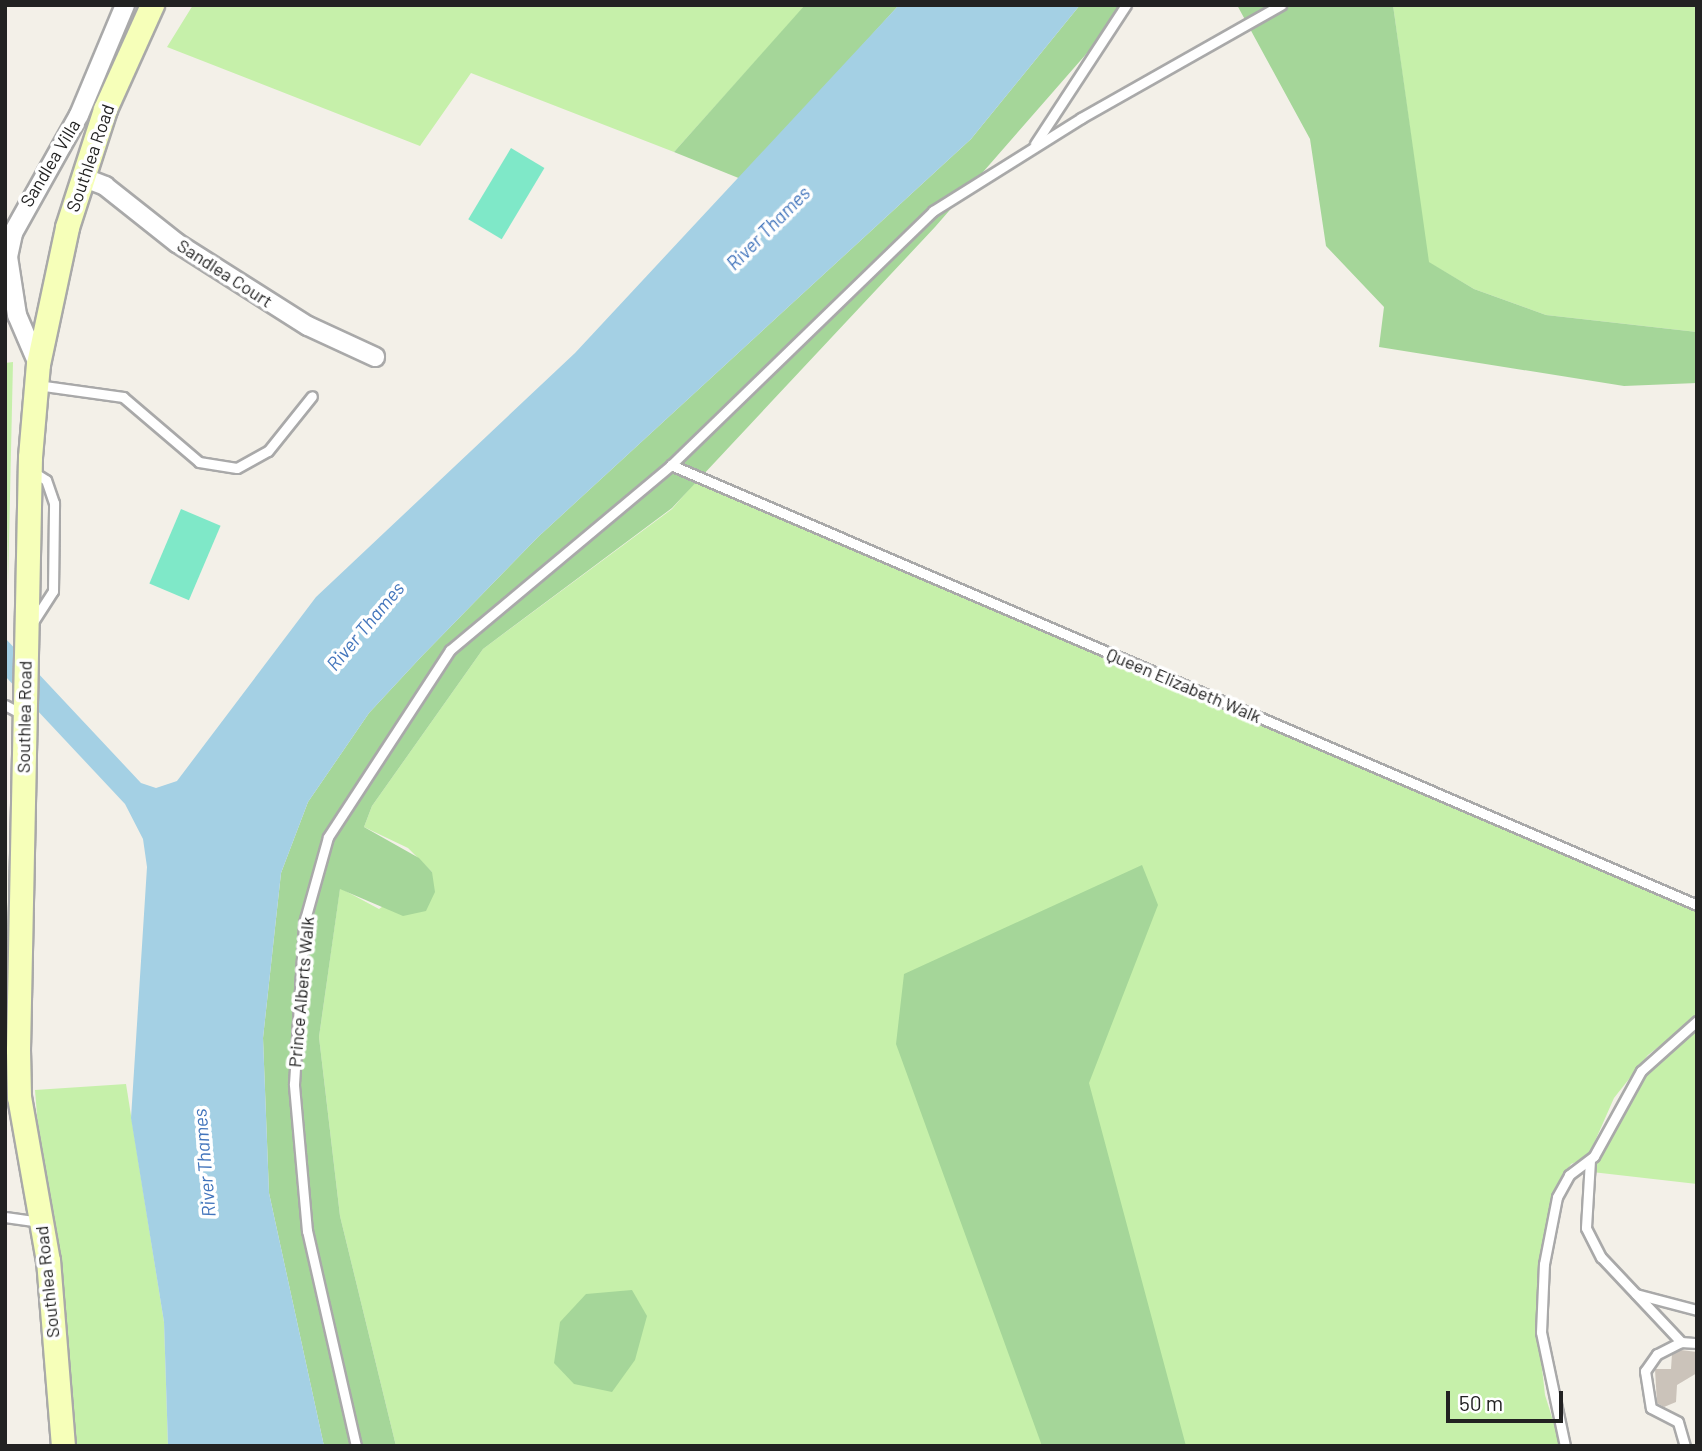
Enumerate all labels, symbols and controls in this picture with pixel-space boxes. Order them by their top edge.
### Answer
street label: Southlea Road [61,101,119,215]
street label: Sandlea Villa [15,115,85,211]
water label: River Thames [721,181,815,275]
street label: Sandlea Court [173,234,277,312]
water label: River Thames [321,577,409,675]
street label: Queen Elizabeth Walk [1104,643,1264,727]
street label: Southlea Road [12,661,36,773]
street label: Prince Alberts Walk [284,916,318,1068]
water label: River Thames [188,1108,220,1218]
street label: Southlea Road [30,1225,64,1339]
scale bar [1450,1378,1567,1422]
text: 50 m [1459,1390,1503,1415]

